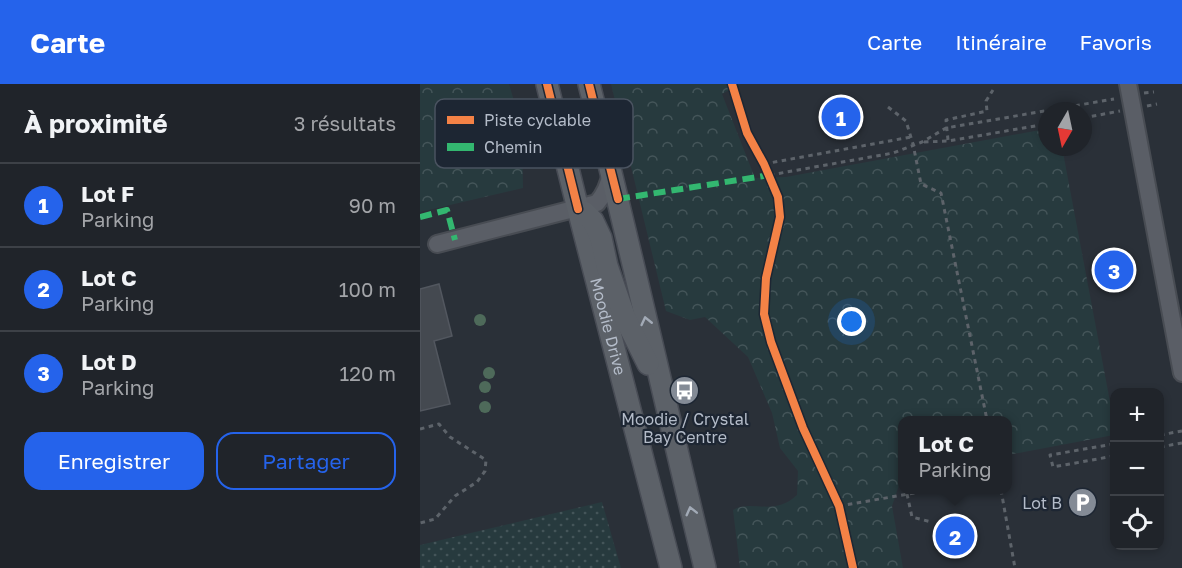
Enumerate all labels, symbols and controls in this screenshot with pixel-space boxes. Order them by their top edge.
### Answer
text: Carte [30,26,105,59]
text: Carte [867,29,922,55]
text: Itinéraire [955,29,1047,55]
text: Favoris [1080,29,1152,55]
pin: 1 [822,94,860,140]
legend [435,99,633,168]
north arrow [1038,102,1092,156]
text: À proximité [24,108,168,139]
text: Piste cyclable [484,110,591,130]
text: 3 résultats [294,111,396,135]
text: Chemin [484,137,542,157]
text: Lot F [81,180,134,207]
text: 1 [38,193,49,217]
text: 90 m [349,193,396,217]
text: Parking [81,207,154,231]
pin: 3 [1094,248,1134,292]
text: Lot C [81,264,137,291]
street label: Moodie Drive [586,275,631,377]
text: 2 [37,277,50,301]
text: 100 m [339,277,396,301]
text: Parking [81,291,154,315]
your location [837,307,866,336]
one-way arrow [641,317,654,327]
text: Lot D [81,348,137,375]
text: 3 [37,361,50,385]
text: 120 m [340,361,396,385]
text: Parking [81,375,154,399]
bus stop icon: Moodie / Crystal Bay Centre [669,375,701,407]
map controls [1110,388,1164,550]
button: + [1110,388,1164,442]
place label: Moodie / Crystal Bay Centre [621,409,749,447]
popup [898,416,1012,494]
text: Lot C [918,430,974,457]
button: Enregistrer [24,432,204,490]
button: Partager [216,432,396,490]
button: − [1110,442,1164,496]
text: Parking [918,457,992,481]
parking icon: Lot B [1067,487,1099,519]
place label: Lot B [1022,493,1062,513]
button: locate [1110,496,1164,550]
one-way arrow [686,506,699,516]
pin: 2 [936,514,974,558]

